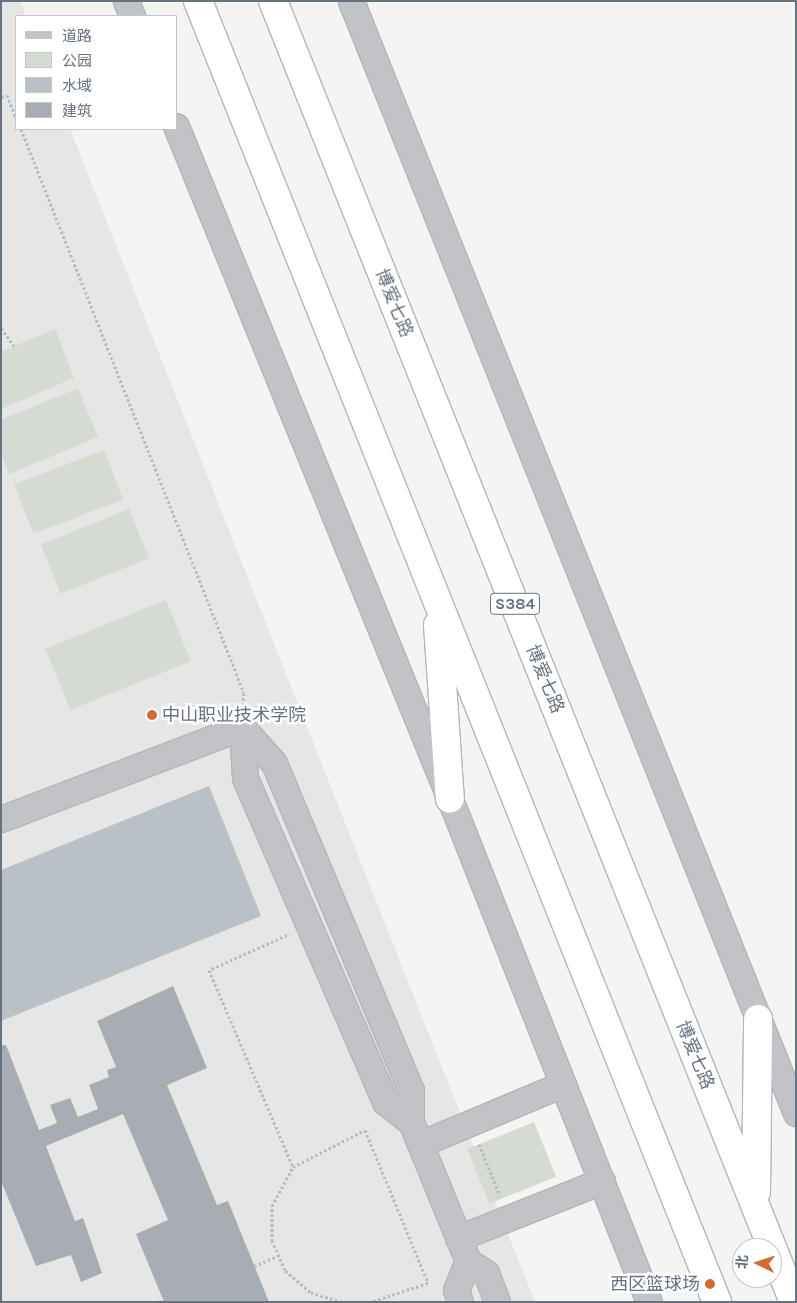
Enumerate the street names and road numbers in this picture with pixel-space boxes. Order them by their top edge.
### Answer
street label: 博爱七路 [371,266,417,340]
road number: S384 [489,590,541,618]
street label: 博爱七路 [522,642,568,716]
street label: 博爱七路 [672,1018,718,1092]

